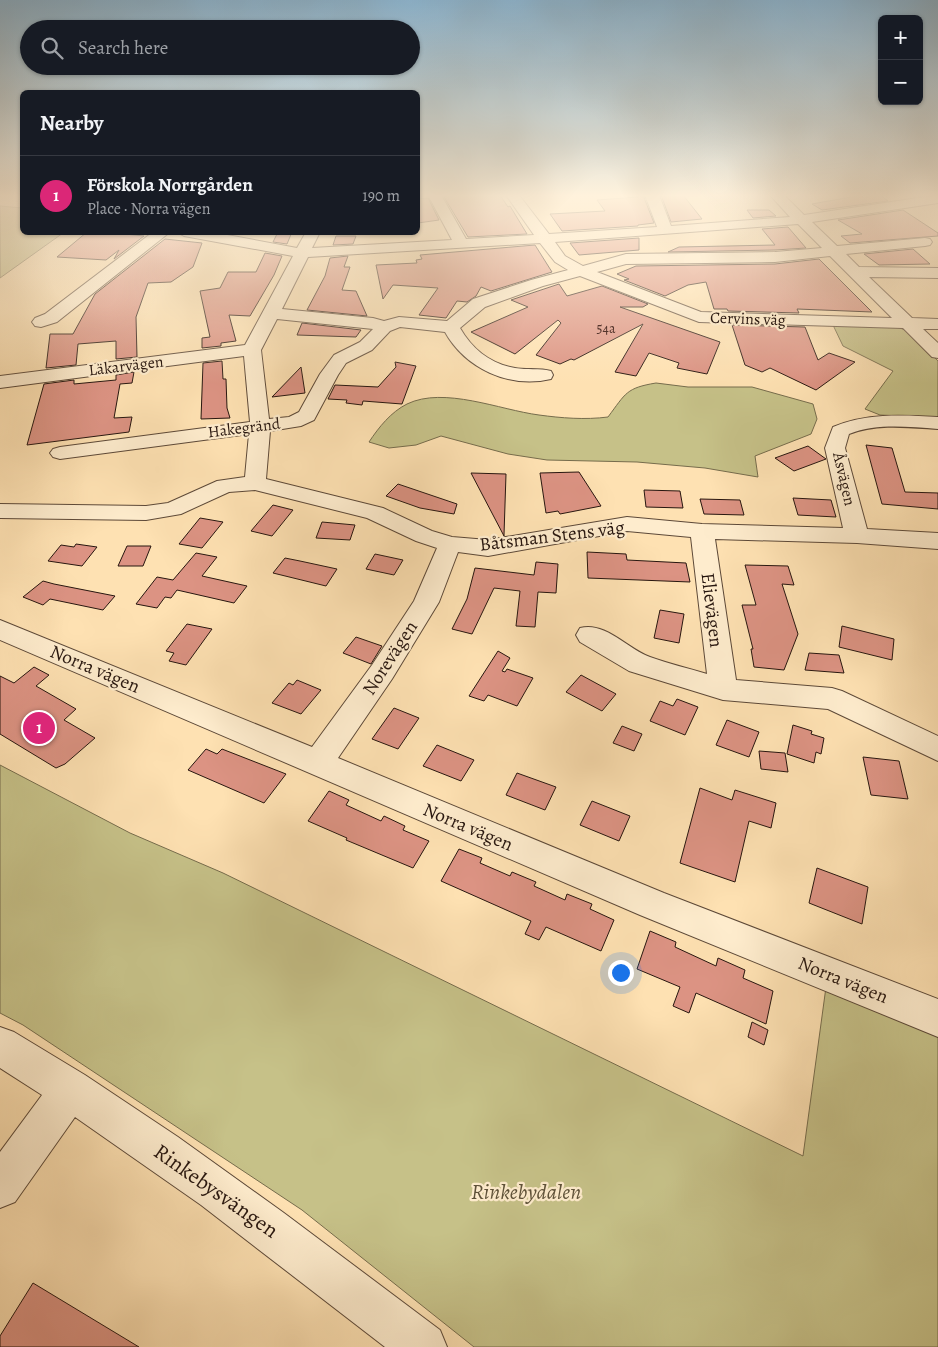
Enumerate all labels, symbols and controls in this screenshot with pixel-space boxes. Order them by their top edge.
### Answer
map controls [878,15,923,105]
button: + [878,15,923,60]
search box [20,20,420,75]
icon: search [38,34,66,62]
text: Search here [78,35,168,61]
button: − [878,60,923,105]
text: Nearby [40,109,103,137]
text: Förskola Norrgården [87,172,253,198]
text: 1 [53,185,59,207]
text: 190 m [362,185,400,207]
text: Place · Norra vägen [87,198,211,220]
street label: Cervins väg [710,307,786,331]
house number: 54a [597,319,616,338]
street label: Läkarvägen [87,350,165,382]
street label: Hakegränd [207,413,282,443]
street label: Åsvägen [827,449,861,508]
street label: Båtsman Stens väg [478,514,627,558]
street label: Elievägen [695,571,729,649]
street label: Norevägen [356,616,424,700]
street label: Norra vägen [46,638,144,700]
pin: 1 [23,709,55,747]
street label: Norra vägen [419,796,517,858]
street label: Norra vägen [794,950,892,1010]
your location [608,960,634,986]
street label: Rinkebysvängen [148,1137,284,1245]
park label: Rinkebydalen [471,1177,581,1207]

